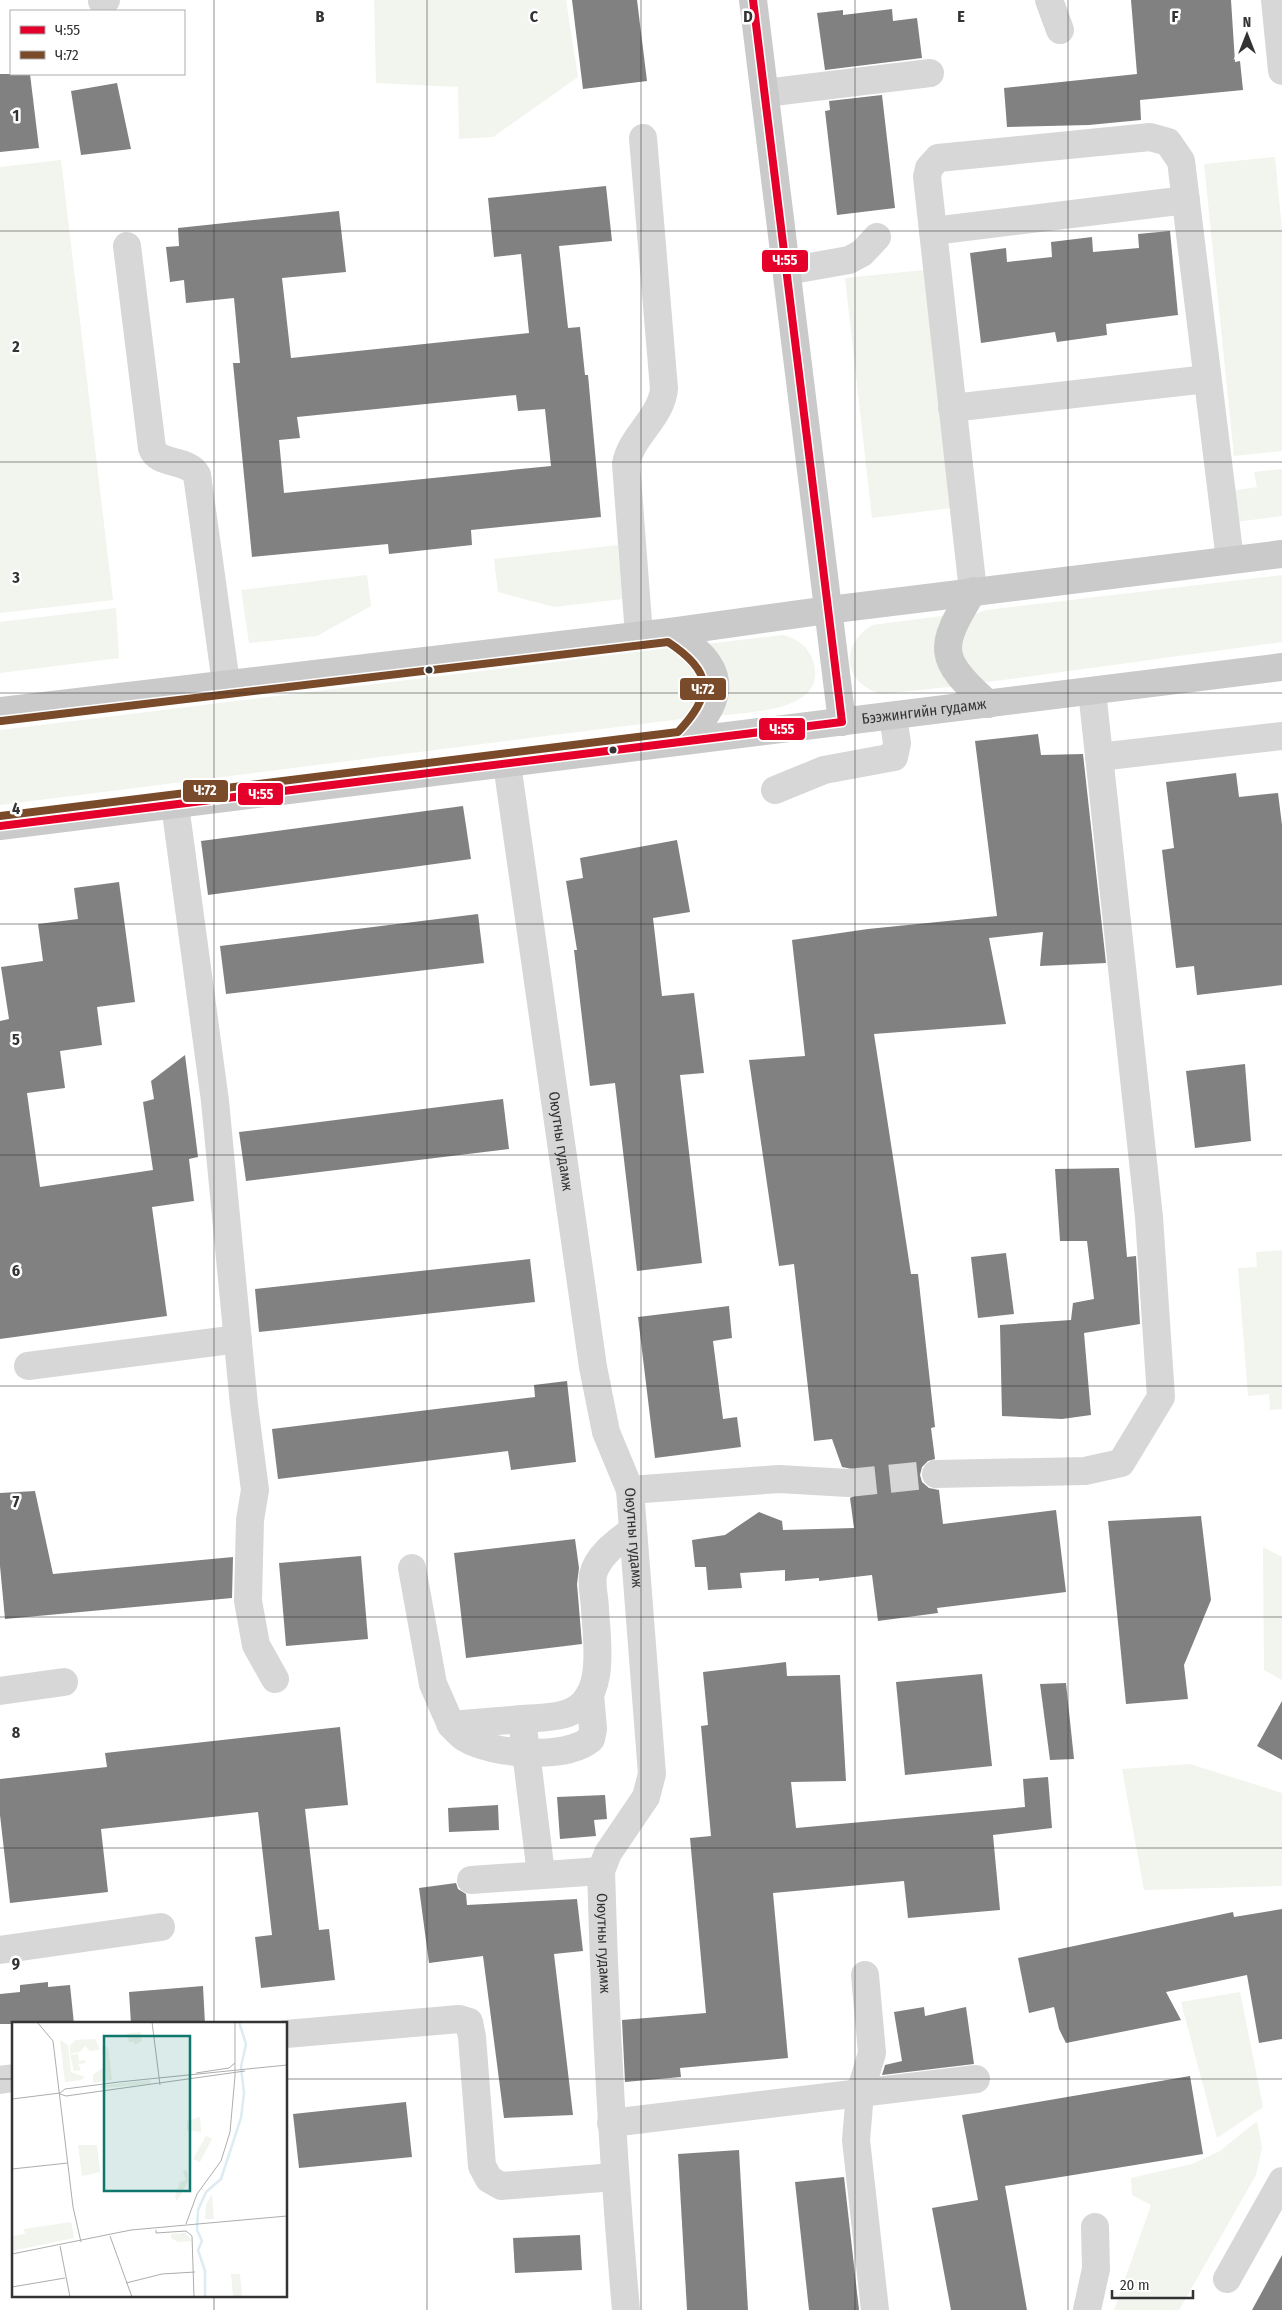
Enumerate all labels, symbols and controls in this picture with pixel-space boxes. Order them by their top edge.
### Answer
text: B [316,7,325,26]
text: C [530,7,539,26]
text: D [743,7,753,26]
text: E [957,7,965,26]
text: F [1171,7,1179,26]
legend [10,10,185,75]
north arrow [1222,10,1272,60]
text: N [1243,14,1251,31]
text: Ч:55 [55,21,80,39]
text: Ч:72 [55,46,79,64]
text: 1 [13,106,19,125]
line badge: Ч:55 [761,249,809,273]
text: Ч:55 [773,252,798,269]
text: 2 [11,337,20,356]
text: 3 [11,568,20,587]
unlabelled marker [424,665,434,675]
line badge: Ч:72 [679,677,727,701]
text: Ч:72 [691,681,715,698]
street label: Бээжингийн гудамж [861,695,988,728]
line badge: Ч:55 [758,717,806,741]
text: Ч:55 [770,721,795,738]
unlabelled marker [608,745,618,755]
line badge: Ч:72 [182,779,229,803]
text: Ч:72 [193,782,217,799]
line badge: Ч:55 [237,782,284,806]
text: Ч:55 [249,786,274,803]
text: 4 [12,799,20,818]
text: 5 [12,1030,20,1049]
street label: Оюутны гудамж [545,1090,577,1192]
text: 6 [12,1261,20,1280]
street label: Оюутны гудамж [621,1487,647,1589]
text: 7 [13,1492,20,1511]
text: 8 [12,1723,21,1742]
street label: Оюутны гудамж [593,1893,614,1994]
text: 9 [12,1954,20,1973]
inset map [12,2022,288,2298]
scale bar [1112,2268,1193,2300]
text: 20 m [1120,2276,1150,2294]

